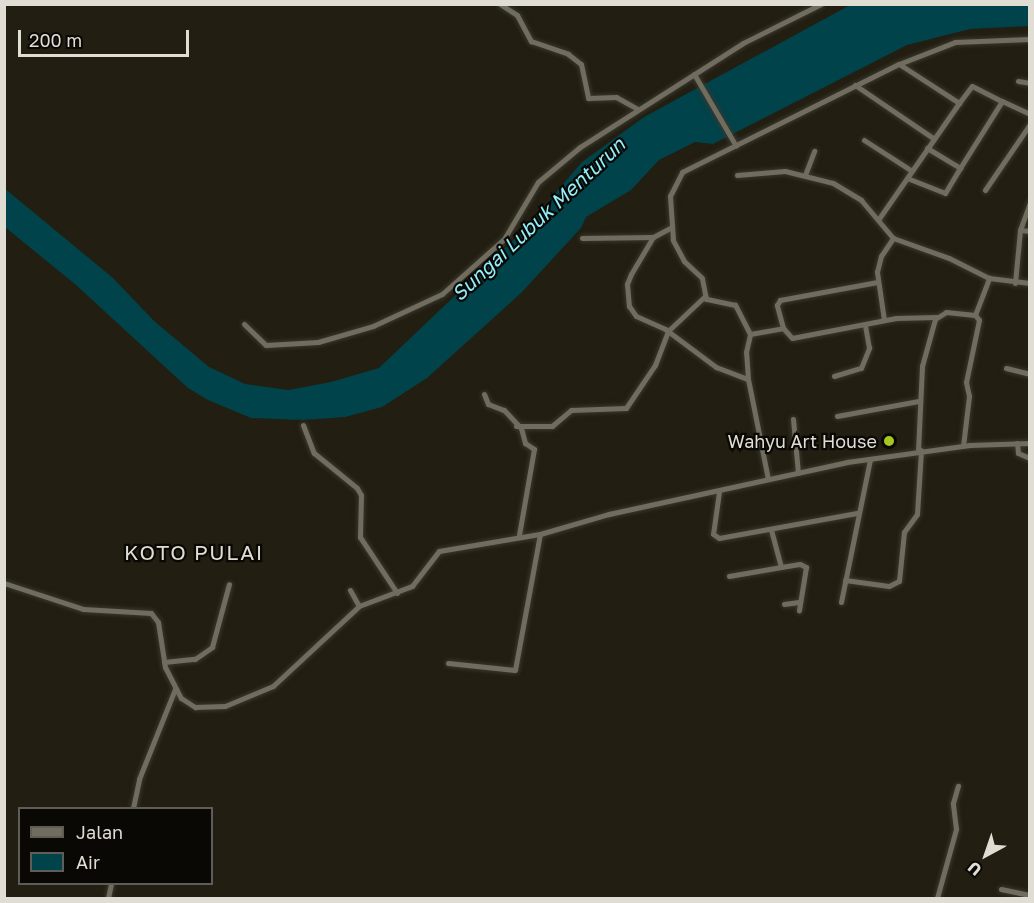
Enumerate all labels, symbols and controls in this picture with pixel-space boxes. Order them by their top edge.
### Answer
scale bar [21,18,192,56]
text: 200 m [29,29,82,51]
water label: Sungai Lubuk Menturun [446,132,630,306]
place label: Wahyu Art House [728,430,877,452]
marker: Wahyu Art House [882,434,896,448]
district label: KOTO PULAI [124,539,264,565]
legend [18,807,213,885]
text: Jalan [76,821,123,843]
north arrow [956,825,1016,885]
text: Air [76,851,100,873]
text: U [964,857,985,880]

